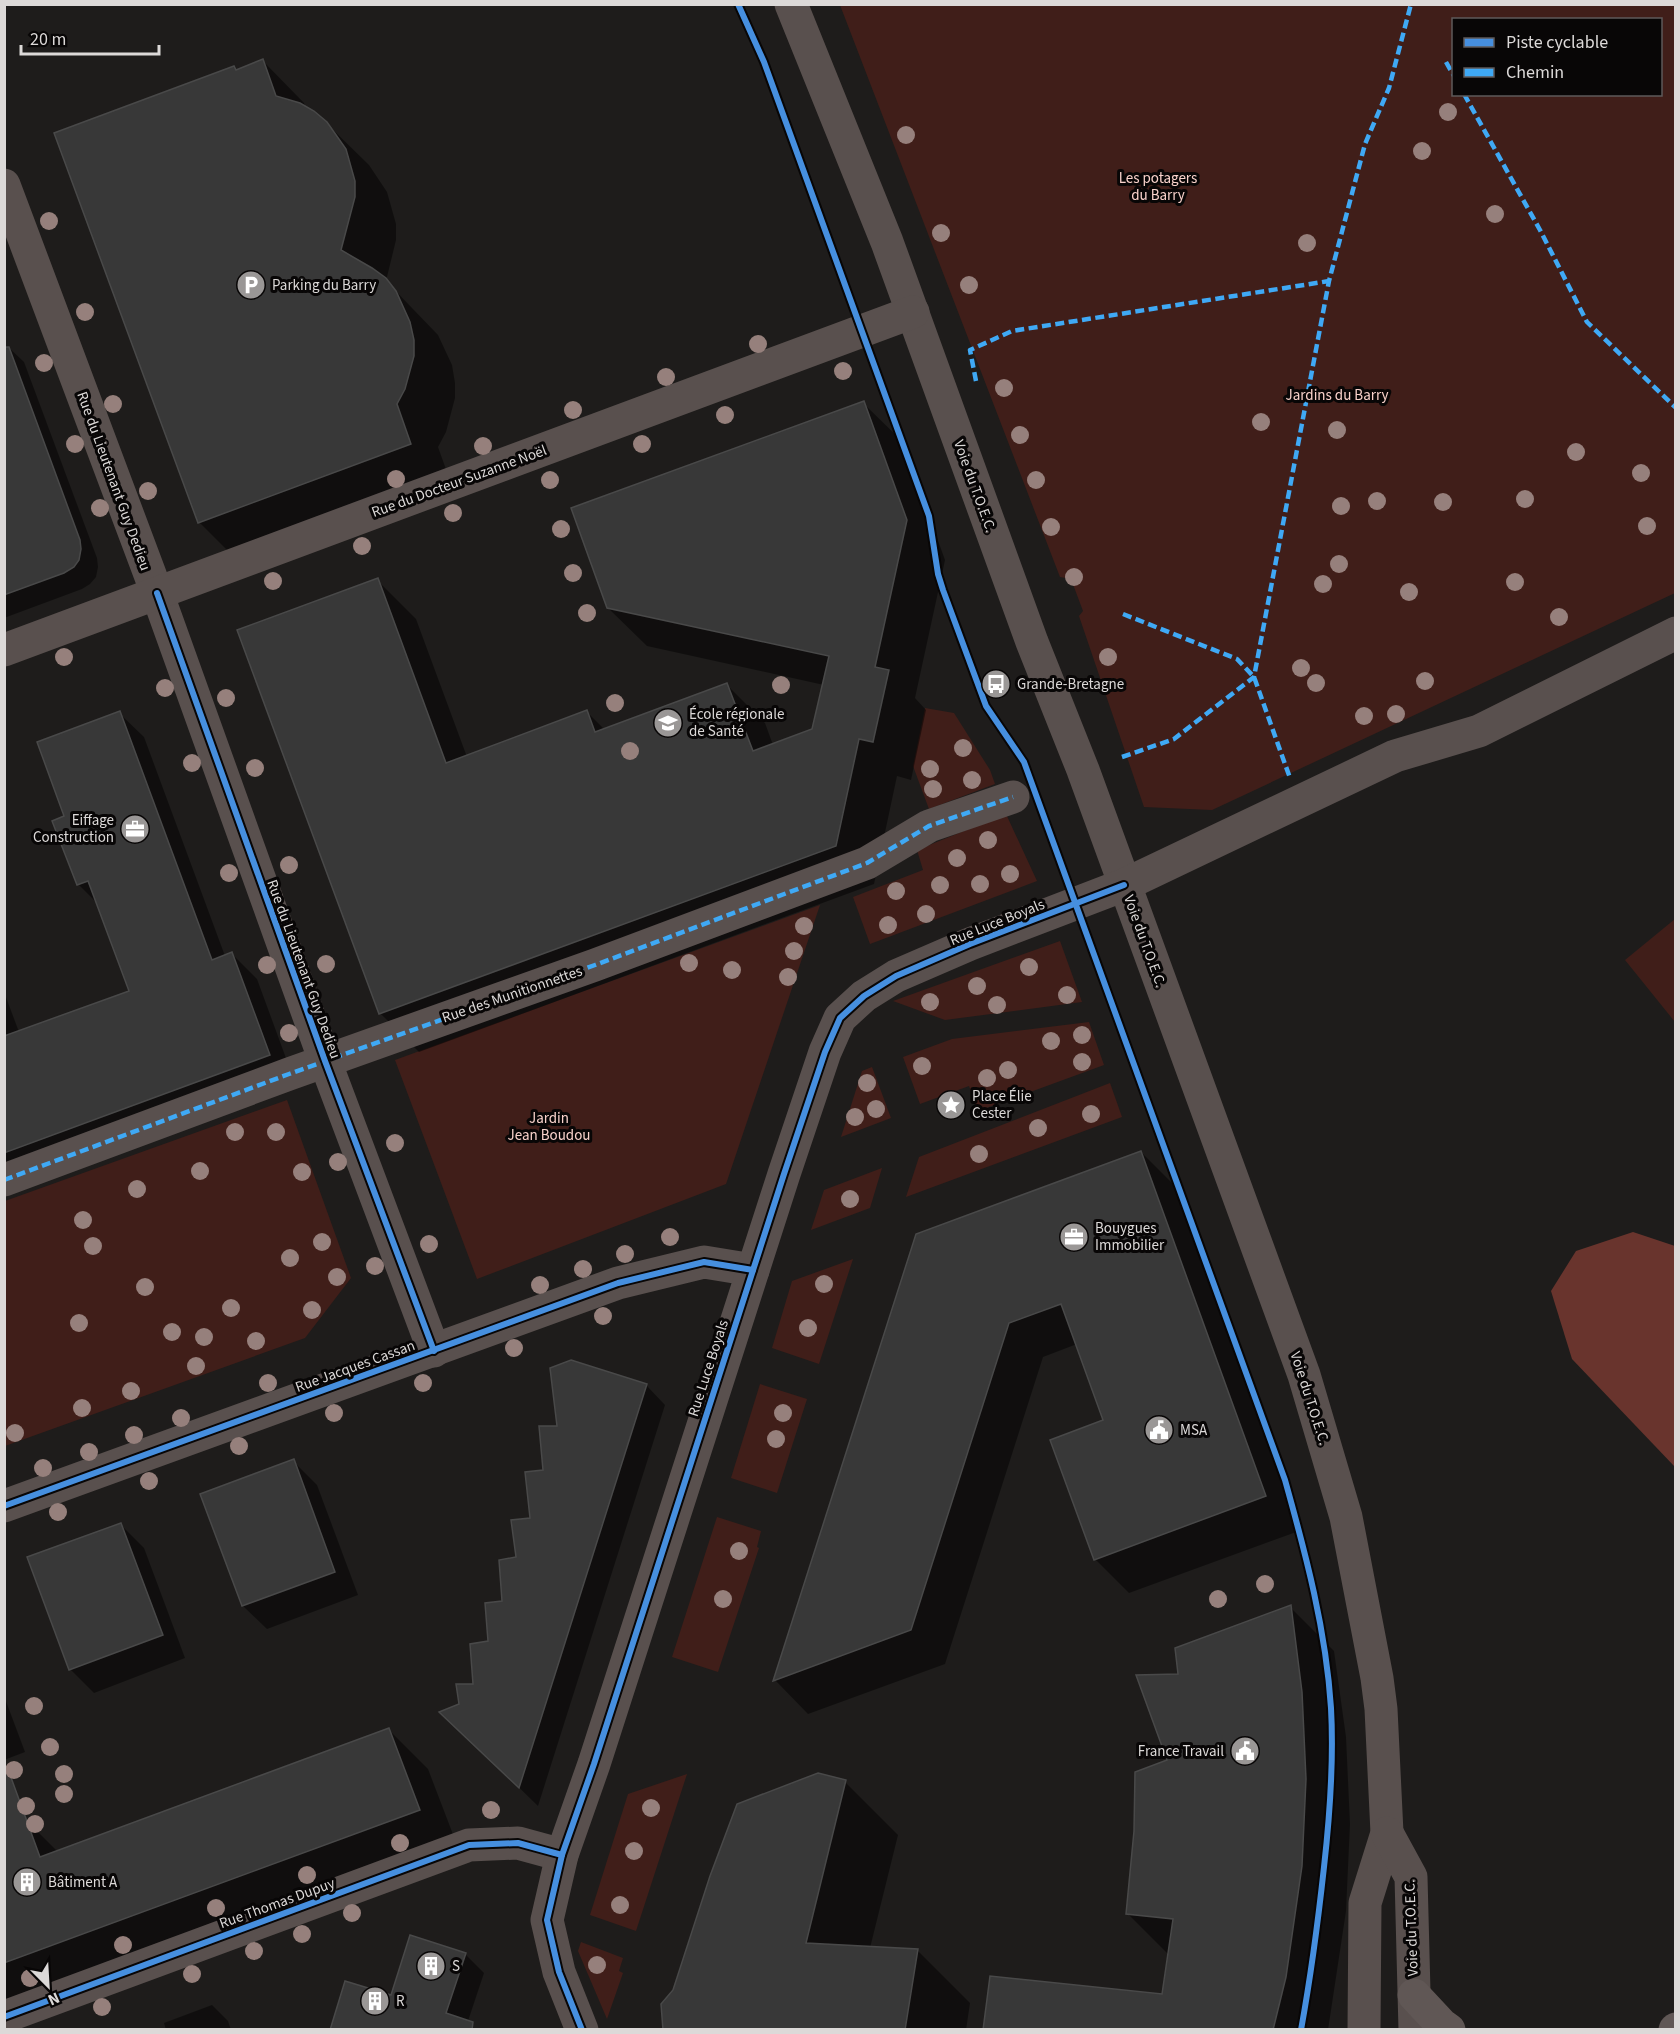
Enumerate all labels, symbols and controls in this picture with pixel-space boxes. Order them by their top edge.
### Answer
scale bar [21,18,159,56]
legend [1452,18,1662,96]
text: 20 m [30,27,66,52]
text: Piste cyclable [1506,30,1608,55]
text: Chemin [1506,60,1564,85]
park label: Les potagers du Barry [1119,168,1197,206]
parking icon: Parking du Barry [235,269,267,301]
place label: Parking du Barry [272,275,376,296]
park label: Jardins du Barry [1286,385,1388,406]
street label: Rue du Lieutenant Guy Dedieu [71,389,156,574]
street label: Voie du T.O.E.C. [948,437,1001,535]
street label: Rue du Docteur Suzanne Noël [369,440,550,523]
bus stop icon: Grande-Bretagne [980,668,1012,700]
place label: Grande-Bretagne [1017,674,1124,695]
place label: École régionale de Santé [689,704,784,742]
school or university icon: École régionale de Santé [652,707,684,739]
place label: Eiffage Construction [33,810,114,848]
office icon: Eiffage Construction [119,813,151,845]
street label: Rue du Lieutenant Guy Dedieu [261,877,346,1062]
street label: Voie du T.O.E.C. [1118,892,1171,990]
street label: Rue Luce Boyals [947,894,1048,951]
street label: Rue des Munitionnettes [439,961,585,1028]
place label: Place Élie Cester [972,1086,1032,1124]
place icon: Place Élie Cester [935,1089,967,1121]
park label: Jardin Jean Boudou [508,1108,590,1146]
place label: Bouygues Immobilier [1095,1218,1165,1256]
office icon: Bouygues Immobilier [1058,1221,1090,1253]
street label: Rue Luce Boyals [683,1317,734,1419]
street label: Rue Jacques Cassan [292,1335,418,1398]
street label: Voie du T.O.E.C. [1285,1349,1335,1448]
public building icon: MSA [1143,1414,1175,1446]
place label: MSA [1180,1420,1208,1441]
public building icon: France Travail [1229,1735,1261,1767]
place label: France Travail [1138,1741,1224,1762]
building icon: Bâtiment A [11,1866,43,1898]
place label: Bâtiment A [48,1872,118,1893]
street label: Rue Thomas Dupuy [216,1873,338,1934]
street label: Voie du T.O.E.C. [1399,1879,1424,1977]
building icon: S [415,1950,447,1982]
north arrow [18,1956,78,2016]
place label: S [452,1956,460,1977]
building icon: R [359,1985,391,2017]
text: N [44,1987,63,2011]
place label: R [396,1991,405,2012]

